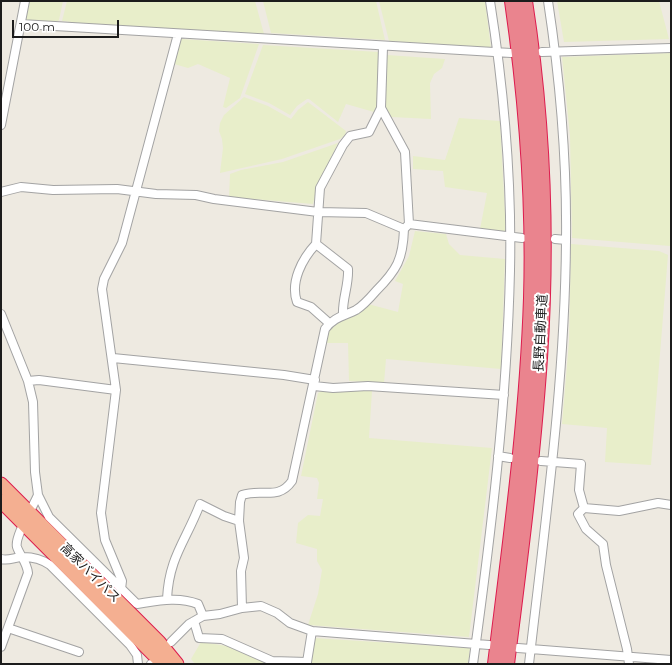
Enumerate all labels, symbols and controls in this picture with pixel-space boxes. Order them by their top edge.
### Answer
scale bar [14,12,121,38]
text: 100 m [19,19,55,34]
street label: 長野自動車道 [531,294,551,372]
street label: 高家バイパス [57,540,123,606]

